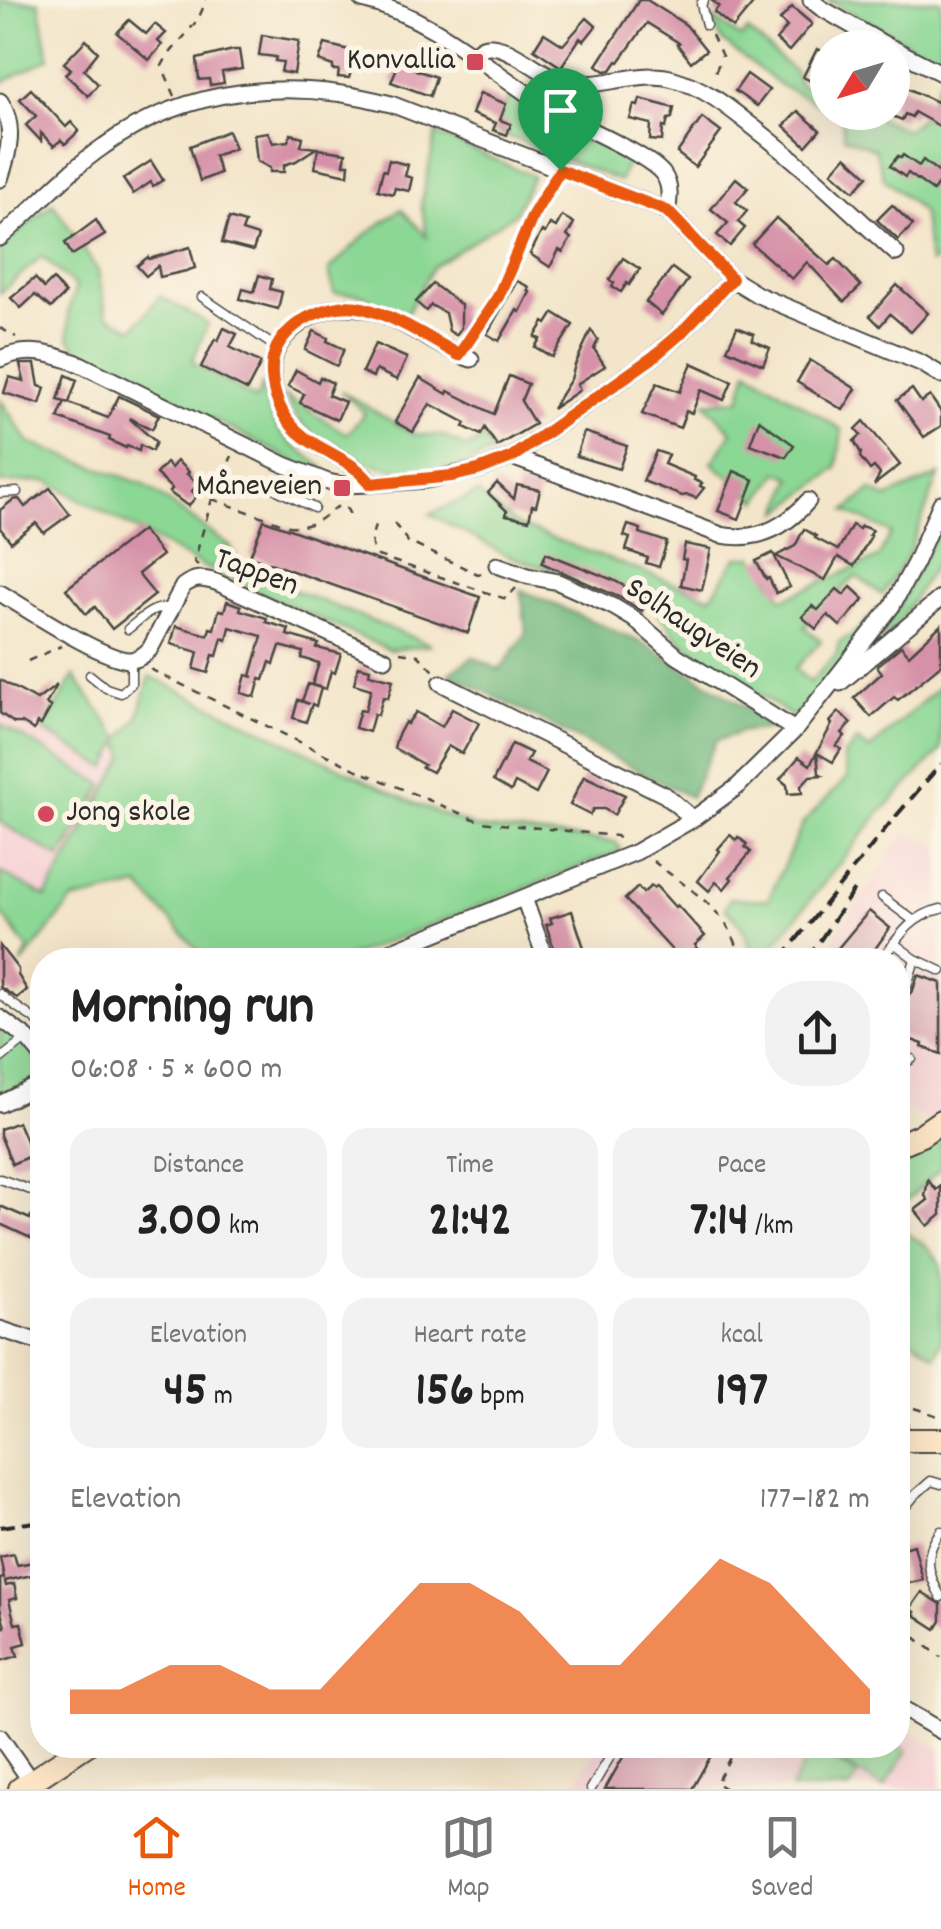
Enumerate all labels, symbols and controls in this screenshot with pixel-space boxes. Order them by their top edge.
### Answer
north arrow [810,30,910,130]
map controls [810,30,910,130]
place label: Konvallia [347,39,456,85]
marker: Konvallia [464,51,486,73]
pin [518,68,603,171]
icon: arrive [533,83,588,138]
place label: Måneveien [196,465,322,511]
marker: Måneveien [331,477,353,499]
street label: Tappen [208,538,304,610]
street label: Solhaugveien [615,567,769,693]
place label: Jong skole [66,791,191,837]
marker: Jong skole [35,803,57,825]
text: Morning run [70,971,314,1050]
button: share [765,981,870,1086]
text: 06:08 · 5 × 600 m [70,1048,283,1094]
text: Distance [153,1147,244,1187]
text: Time [446,1147,494,1187]
text: Pace [717,1147,766,1187]
text: 3.00 [137,1187,222,1259]
text: 21:42 [428,1187,512,1259]
text: 7:14 [690,1187,749,1259]
text: km [222,1208,259,1248]
text: /km [749,1208,794,1248]
text: Elevation [150,1317,247,1357]
text: Heart rate [413,1317,527,1357]
text: kcal [720,1317,763,1357]
text: 45 [164,1357,207,1429]
text: 156 [415,1357,474,1429]
text: 197 [715,1357,768,1429]
text: m [207,1378,233,1418]
text: bpm [474,1378,525,1418]
text: Elevation [70,1478,181,1524]
text: 177–182 m [759,1478,870,1524]
tab: Home [128,1810,186,1910]
tab: Map [441,1810,496,1910]
tab: Saved [751,1810,813,1910]

